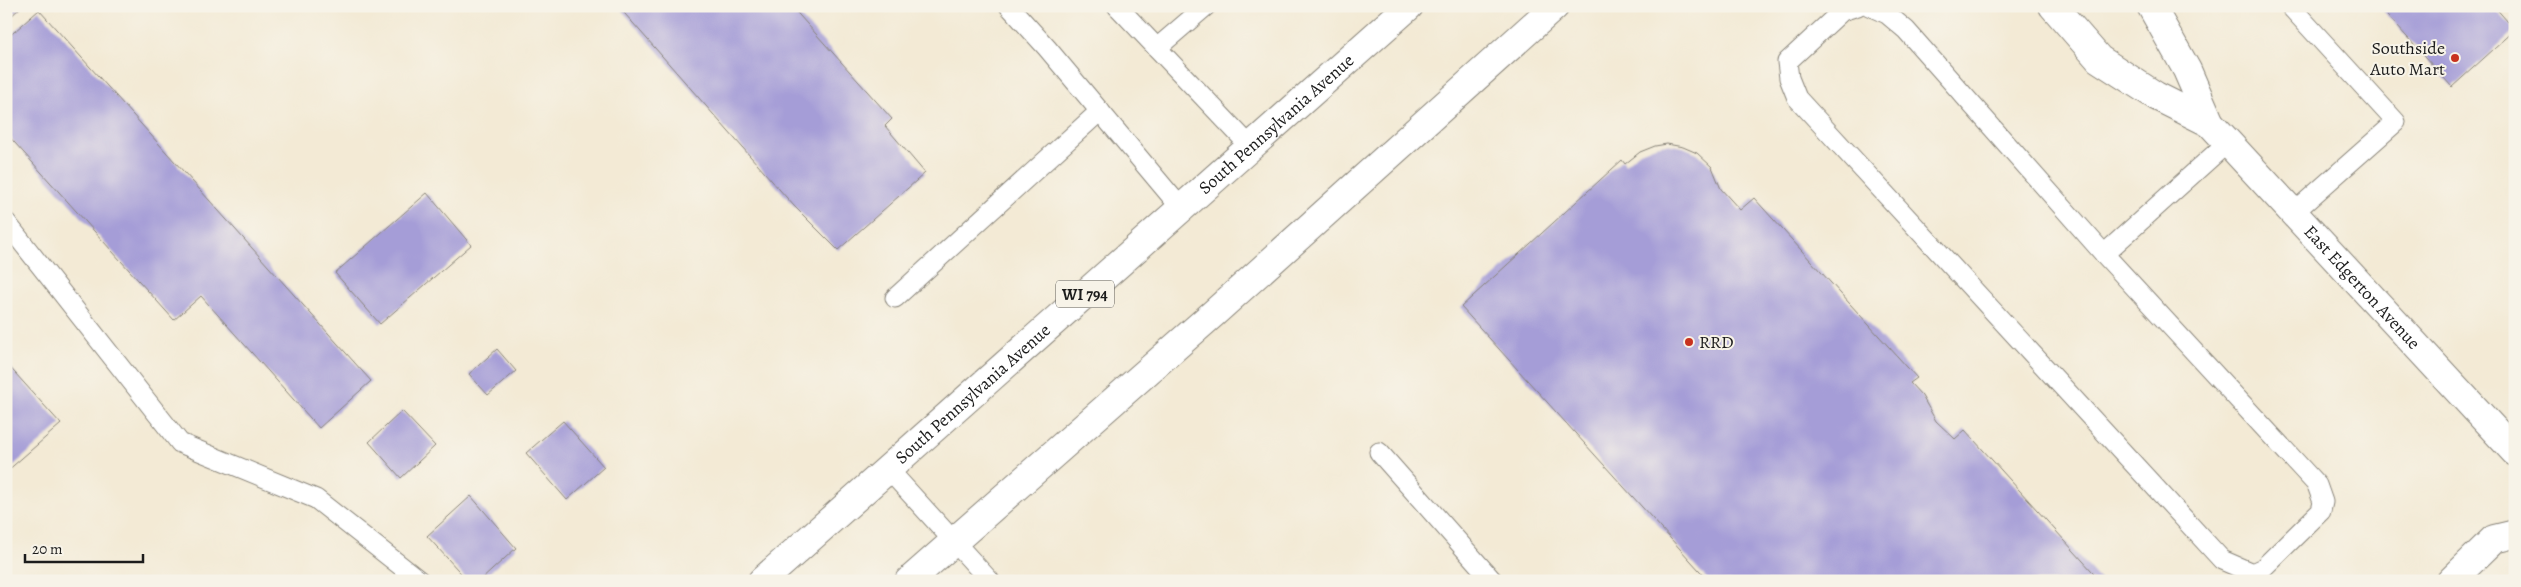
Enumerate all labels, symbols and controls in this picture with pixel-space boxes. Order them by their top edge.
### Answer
place label: Southside Auto Mart [2369,36,2445,81]
street label: South Pennsylvania Avenue [1193,48,1359,200]
marker: Southside Auto Mart [2449,52,2461,64]
street label: East Edgerton Avenue [2298,220,2426,354]
road number: WI 794 [1056,280,1114,308]
street label: South Pennsylvania Avenue [890,318,1056,469]
place label: RRD [1699,330,1734,354]
marker: RRD [1683,336,1695,348]
scale bar [25,532,142,564]
text: 20 m [32,539,63,559]

